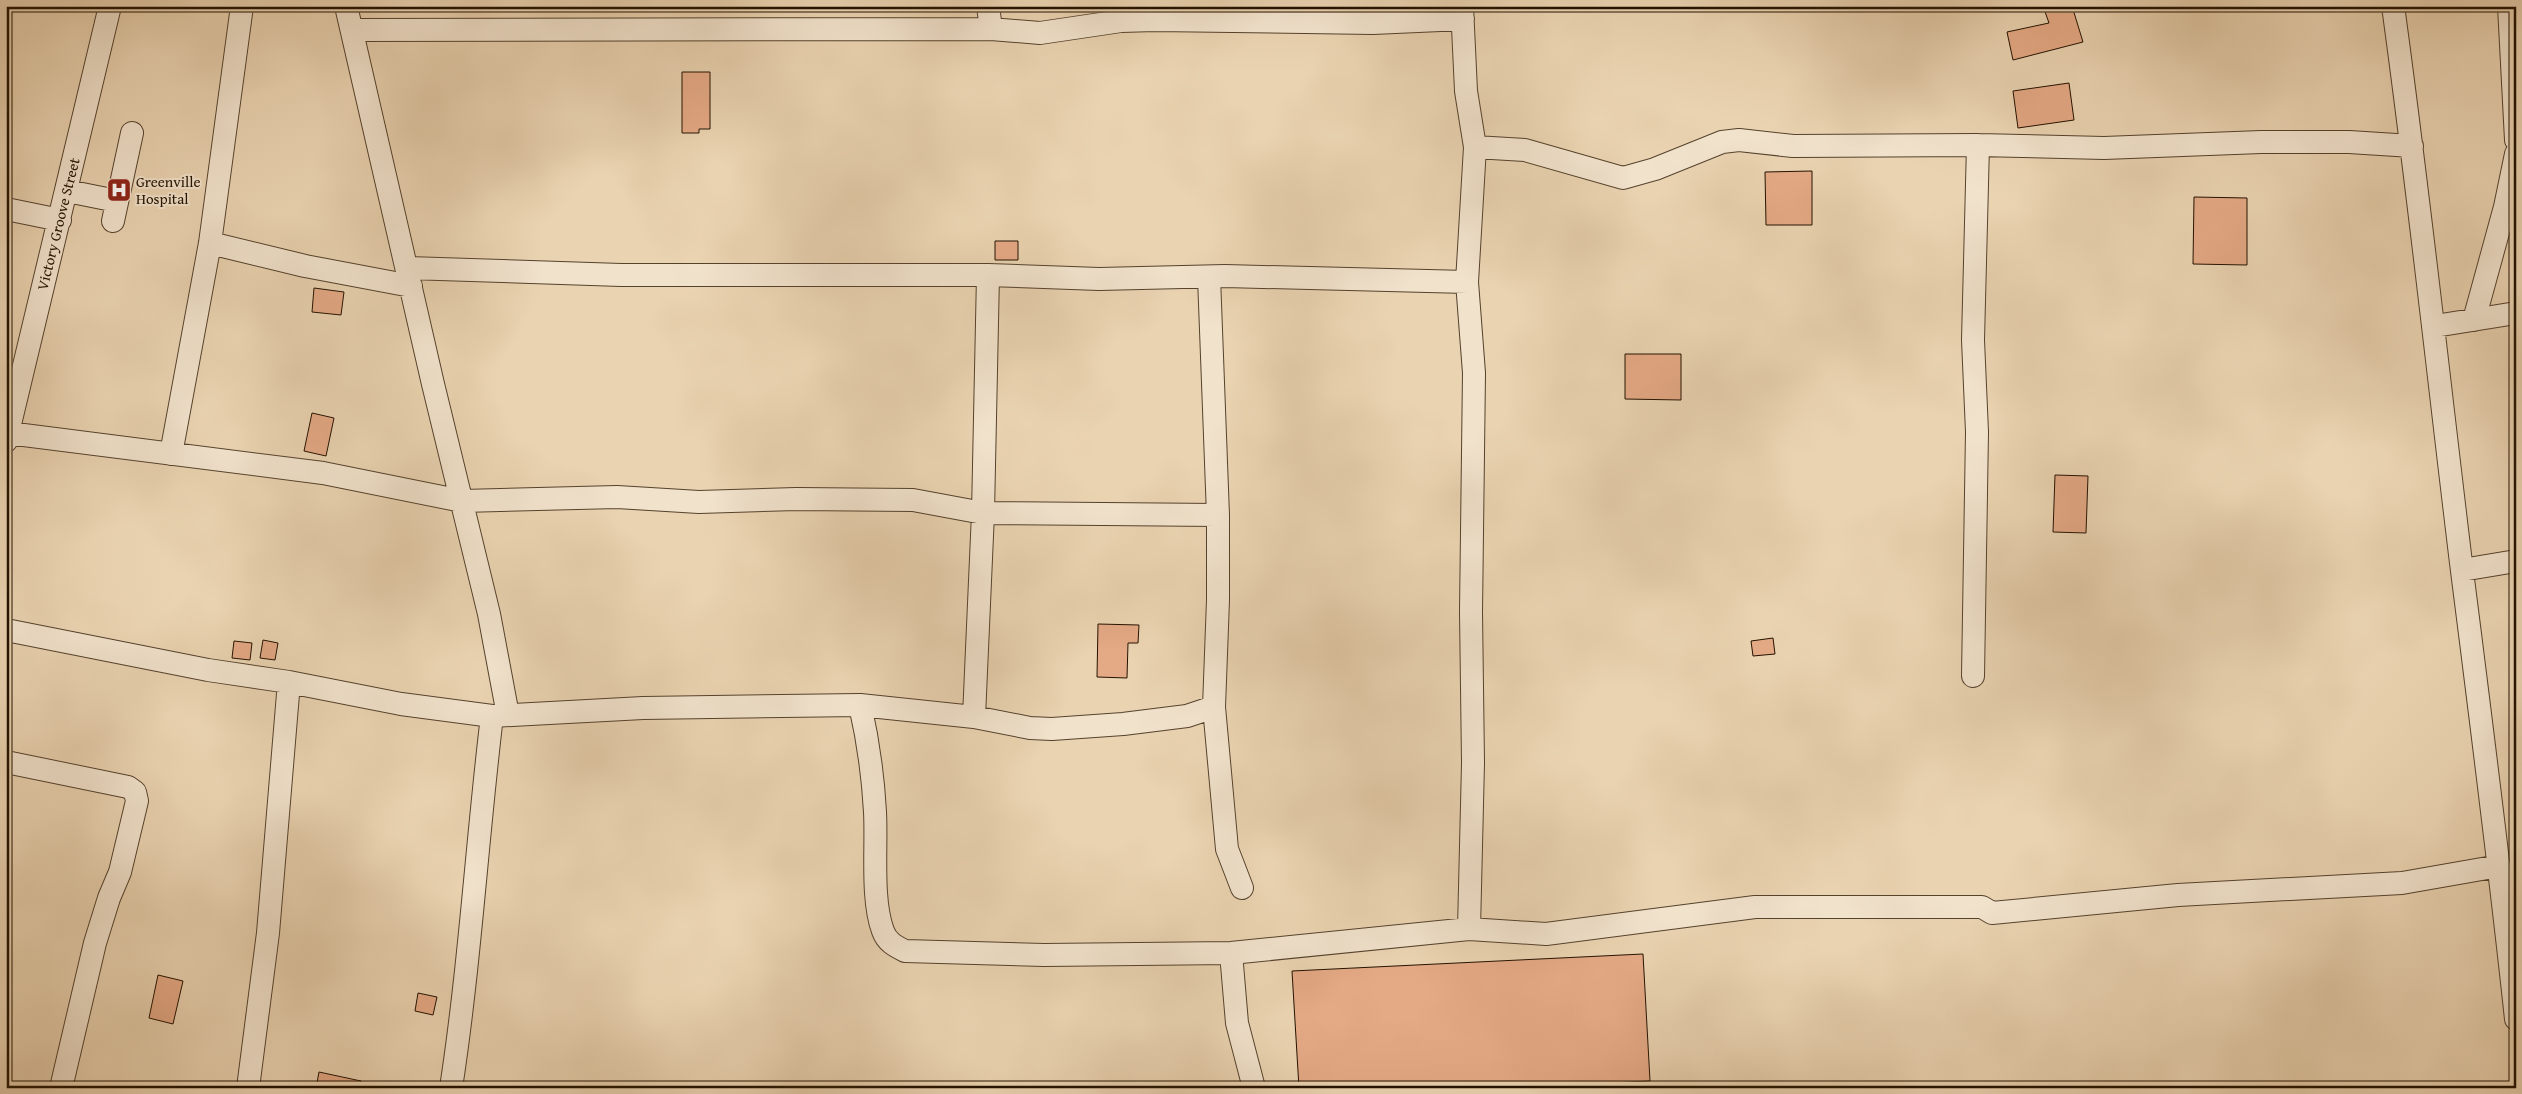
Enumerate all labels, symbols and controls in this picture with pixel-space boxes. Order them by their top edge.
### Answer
street label: Victory Groove Street [31,155,85,292]
place label: Greenville Hospital [136,171,200,209]
hospital icon: Greenville Hospital [106,177,132,203]

